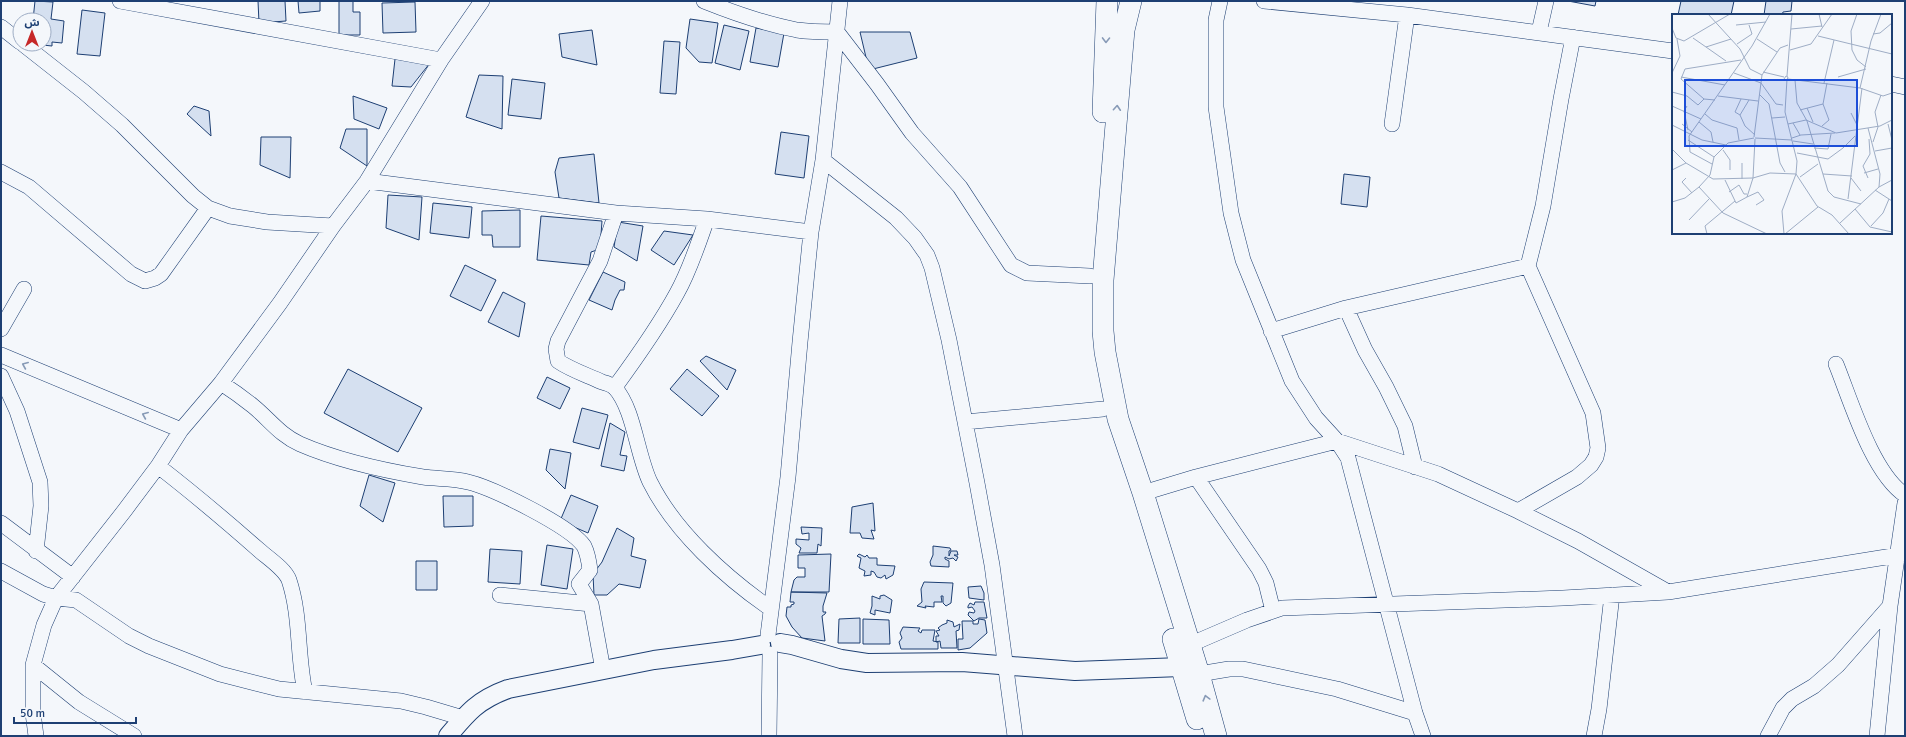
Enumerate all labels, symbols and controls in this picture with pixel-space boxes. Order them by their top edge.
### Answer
north arrow [12,12,52,52]
inset map [1672,14,1892,234]
text: ش [24,16,40,29]
one-way arrow [1101,37,1110,43]
one-way arrow [1113,105,1122,111]
one-way arrow [22,362,30,370]
one-way arrow [142,412,150,420]
one-way arrow [1202,695,1210,702]
scale bar [14,699,136,725]
text: 50 m [20,706,45,721]

